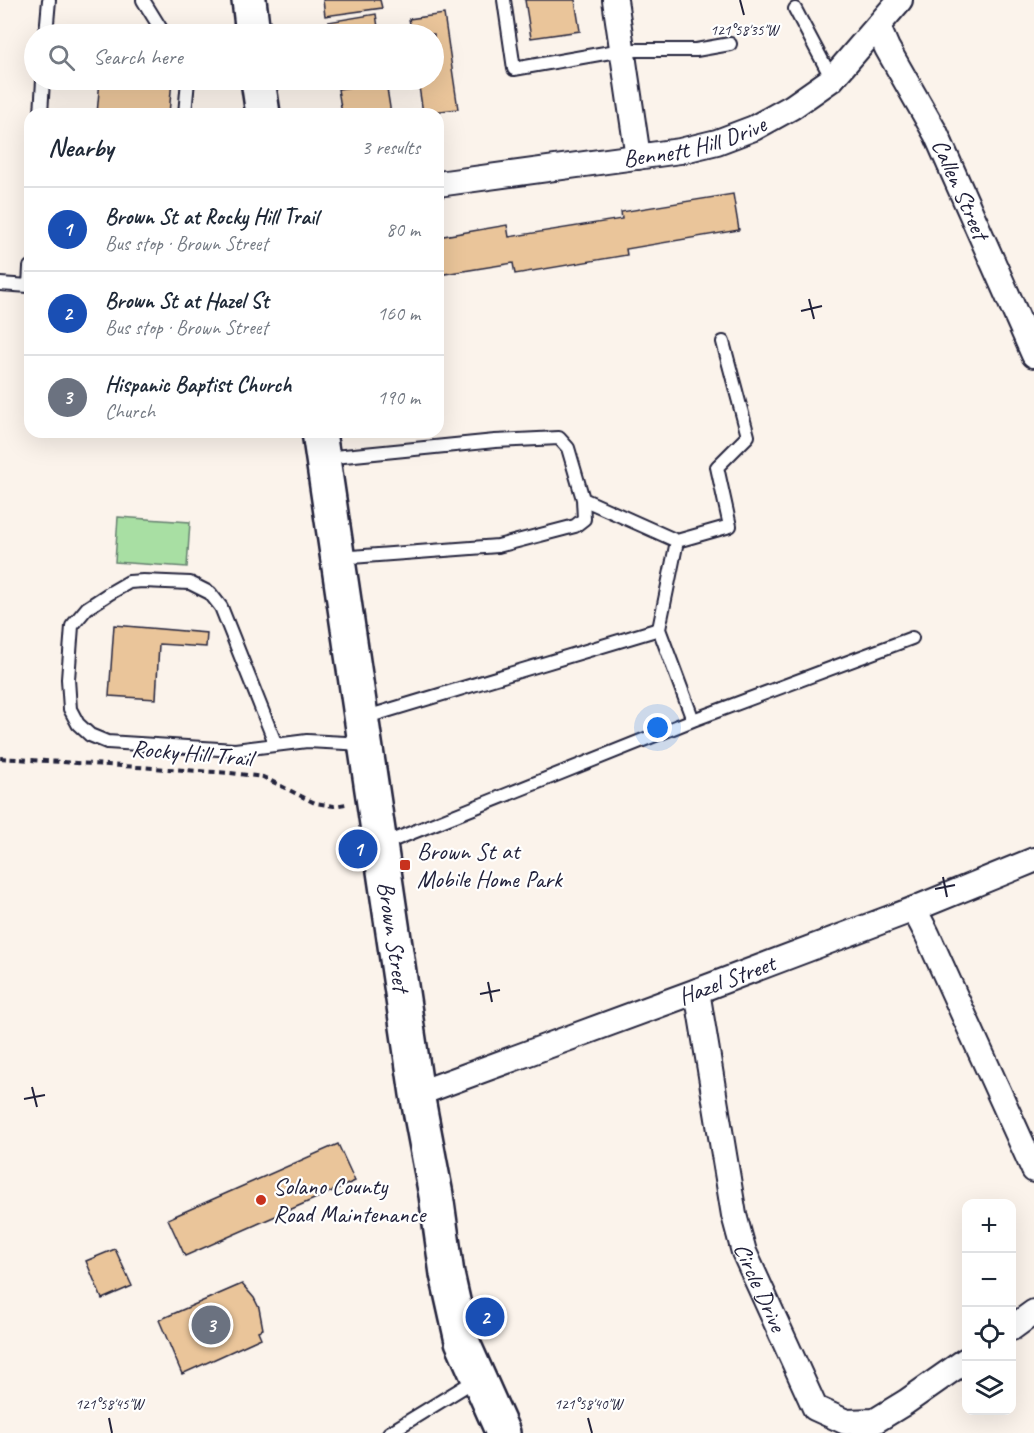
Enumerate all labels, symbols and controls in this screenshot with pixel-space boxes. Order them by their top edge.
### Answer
text: 121°58'35"W [710,21,781,40]
search box [24,24,444,90]
icon: search [45,41,78,74]
text: Search here [93,43,183,71]
street label: Bennett Hill Drive [621,108,773,174]
text: Nearby [48,131,113,164]
street label: Callen Street [925,134,997,247]
text: 3 results [361,135,420,160]
text: Brown St at Rocky Hill Trail [105,203,318,231]
text: 1 [63,217,72,242]
text: 80 m [386,217,420,242]
text: Bus stop · Brown Street [105,231,268,256]
text: Brown St at Hazel St [105,287,268,315]
text: 2 [63,301,72,326]
text: 160 m [377,301,420,326]
text: Bus stop · Brown Street [105,315,268,340]
text: Hispanic Baptist Church [105,371,291,399]
text: 3 [63,385,72,410]
text: 190 m [377,385,420,410]
text: Church [105,399,155,424]
your location [643,713,672,742]
street label: Rocky Hill Trail [130,733,258,774]
pin: 1 [338,826,378,872]
place label: Brown St at Mobile Home Park [417,836,564,894]
marker: Brown St at Mobile Home Park [398,858,412,872]
street label: Brown Street [371,880,417,996]
street label: Hazel Street [674,947,781,1012]
place label: Solano County Road Maintenance [273,1171,428,1229]
marker: Solano County Road Maintenance [254,1193,268,1207]
map controls [962,1199,1016,1415]
button: + [962,1199,1016,1253]
street label: Circle Drive [727,1240,794,1338]
button: − [962,1253,1016,1307]
pin: 2 [466,1294,504,1340]
pin: 3 [192,1302,230,1348]
button: locate [962,1307,1016,1361]
button: layers [962,1361,1016,1415]
text: 121°58'45"W [75,1395,146,1414]
text: 121°58'40"W [554,1395,625,1414]

